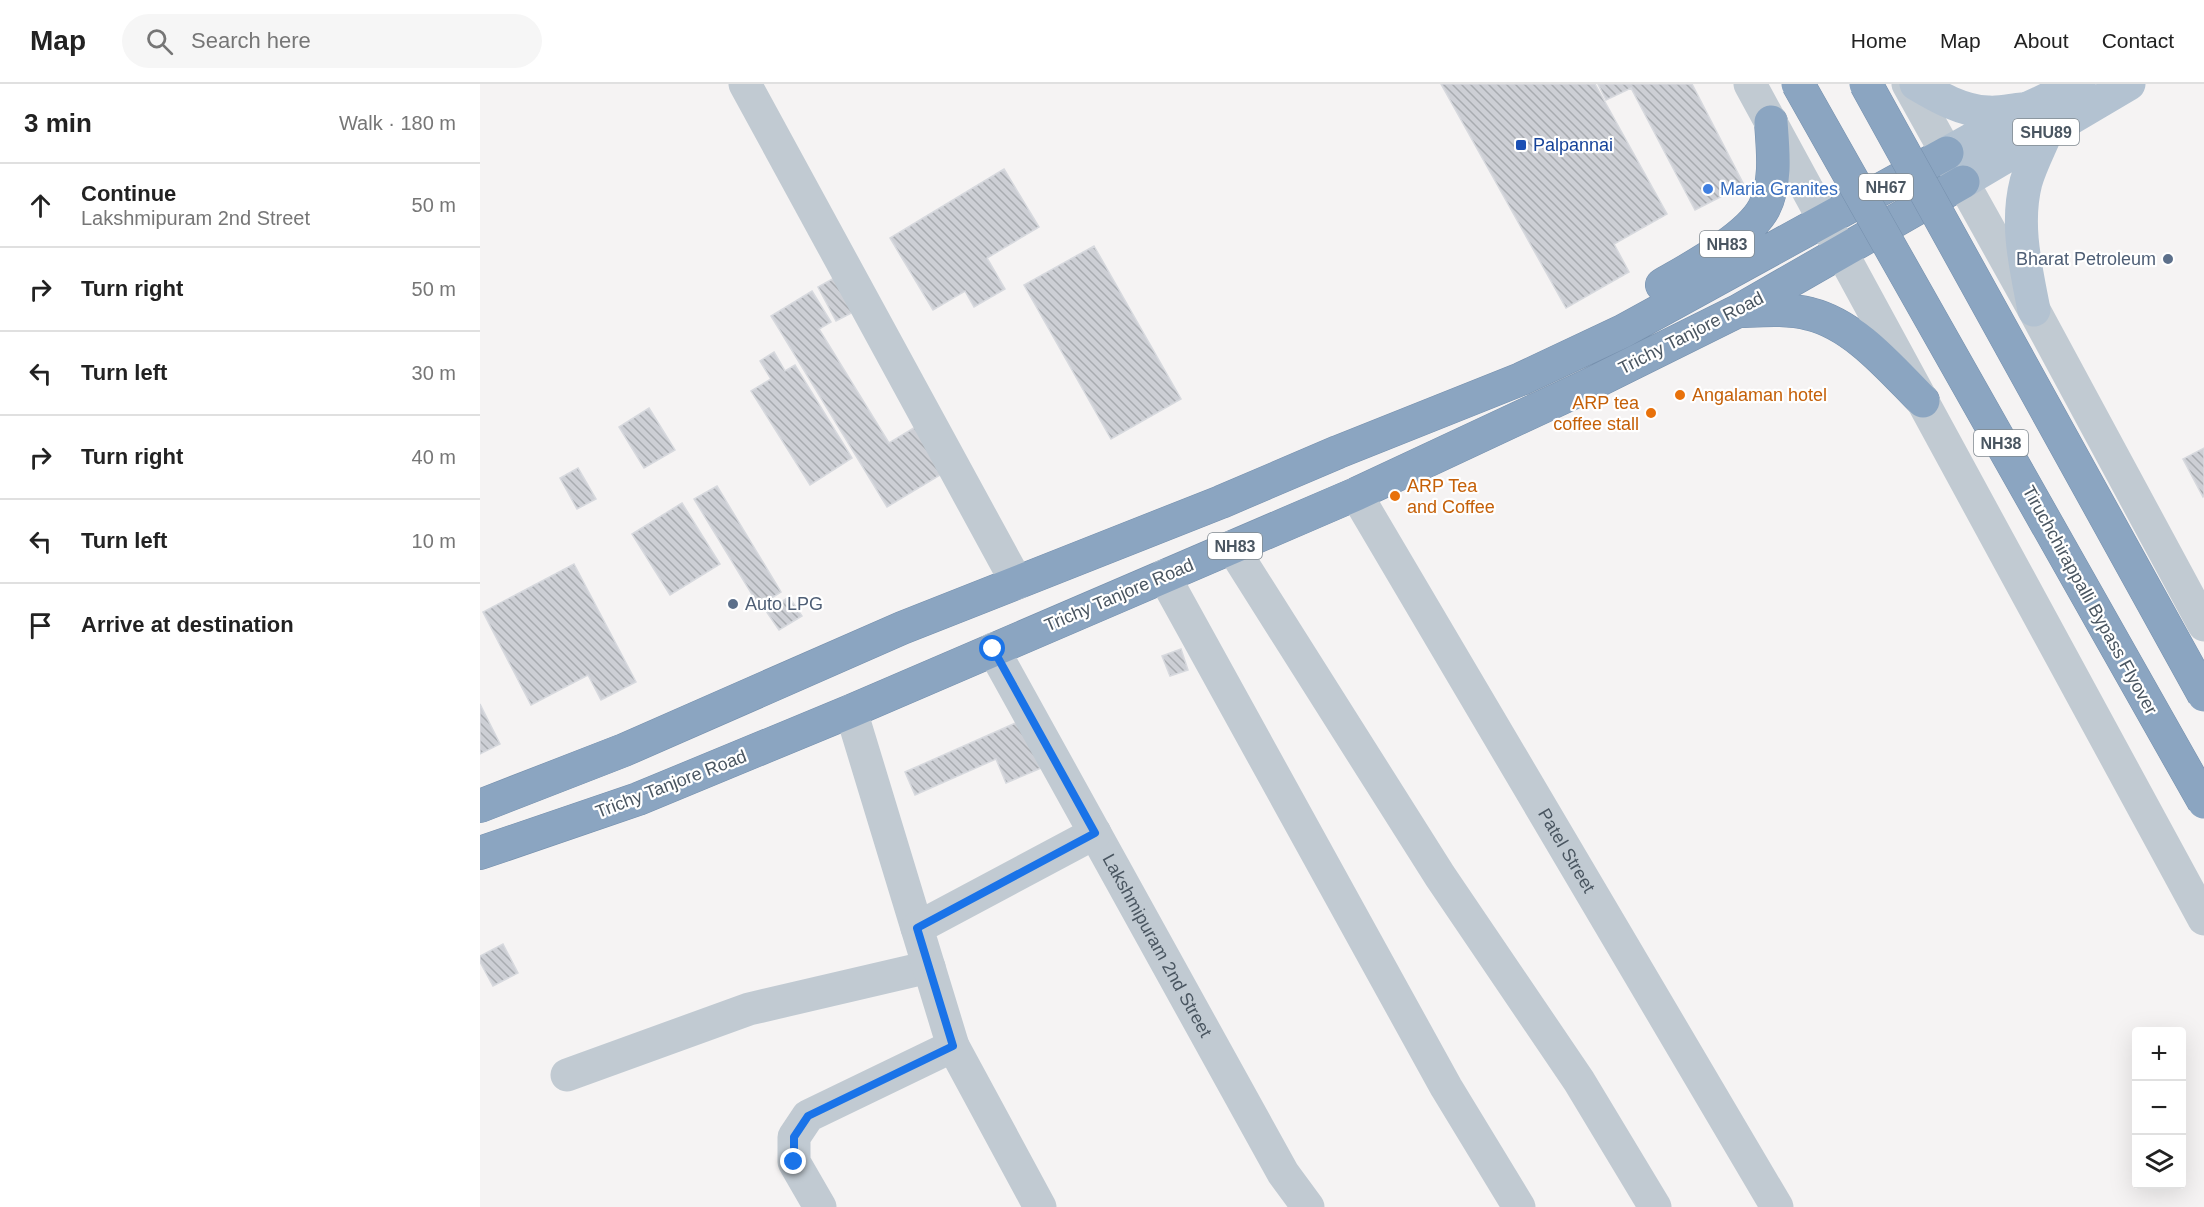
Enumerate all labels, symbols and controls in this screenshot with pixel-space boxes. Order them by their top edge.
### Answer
search box [122,14,542,68]
text: Map [30,25,86,56]
icon: search [143,25,176,58]
text: Search here [191,28,311,53]
text: Home [1851,29,1907,52]
text: Map [1940,29,1981,52]
text: About [2014,29,2069,52]
text: Contact [2102,29,2174,52]
text: 3 min [24,108,92,138]
text: Walk · 180 m [339,112,456,134]
road number: SHU89 [2013,119,2079,145]
place label: Palpannai [1533,135,1613,155]
marker: Palpannai [1514,138,1528,152]
road number: NH67 [1859,174,1913,200]
place label: Maria Granites [1720,179,1838,199]
text: Continue [81,181,176,206]
marker: Maria Granites [1701,182,1715,196]
icon: ahead [24,189,57,222]
text: 50 m [412,194,456,216]
text: Lakshmipuram 2nd Street [81,207,310,229]
road number: NH83 [1700,231,1754,257]
place label: Bharat Petroleum [2016,249,2156,269]
marker: Bharat Petroleum [2161,252,2175,266]
icon: right [24,273,57,306]
text: Turn right [81,276,183,301]
text: 50 m [412,278,456,300]
street label: Trichy Tanjore Road [1615,288,1767,378]
icon: left [24,357,57,390]
text: Turn left [81,360,167,385]
text: 30 m [412,362,456,384]
place label: Angalaman hotel [1692,385,1827,405]
marker: Angalaman hotel [1673,388,1687,402]
place label: ARP tea coffee stall [1553,393,1640,434]
marker: ARP tea coffee stall [1644,406,1658,420]
road number: NH38 [1974,430,2028,456]
icon: right [24,441,57,474]
text: Turn right [81,444,183,469]
text: 40 m [412,446,456,468]
place label: ARP Tea and Coffee [1407,476,1495,517]
street label: Tiruchchirappalli Bypass Flyover [2019,482,2161,718]
marker: ARP Tea and Coffee [1388,489,1402,503]
icon: left [24,525,57,558]
text: Turn left [81,528,167,553]
text: 10 m [412,530,456,552]
road number: NH83 [1208,533,1262,559]
street label: Trichy Tanjore Road [1041,555,1197,635]
place label: Auto LPG [745,594,823,614]
marker: Auto LPG [726,597,740,611]
icon: arrive [24,609,57,642]
text: Arrive at destination [81,612,294,637]
route start [979,635,1005,661]
street label: Trichy Tanjore Road [593,746,749,822]
street label: Patel Street [1534,805,1599,896]
street label: Lakshmipuram 2nd Street [1098,851,1216,1041]
map controls [2132,1027,2186,1189]
button: + [2132,1027,2186,1081]
button: − [2132,1081,2186,1135]
button: layers [2132,1135,2186,1189]
route end [780,1148,806,1174]

